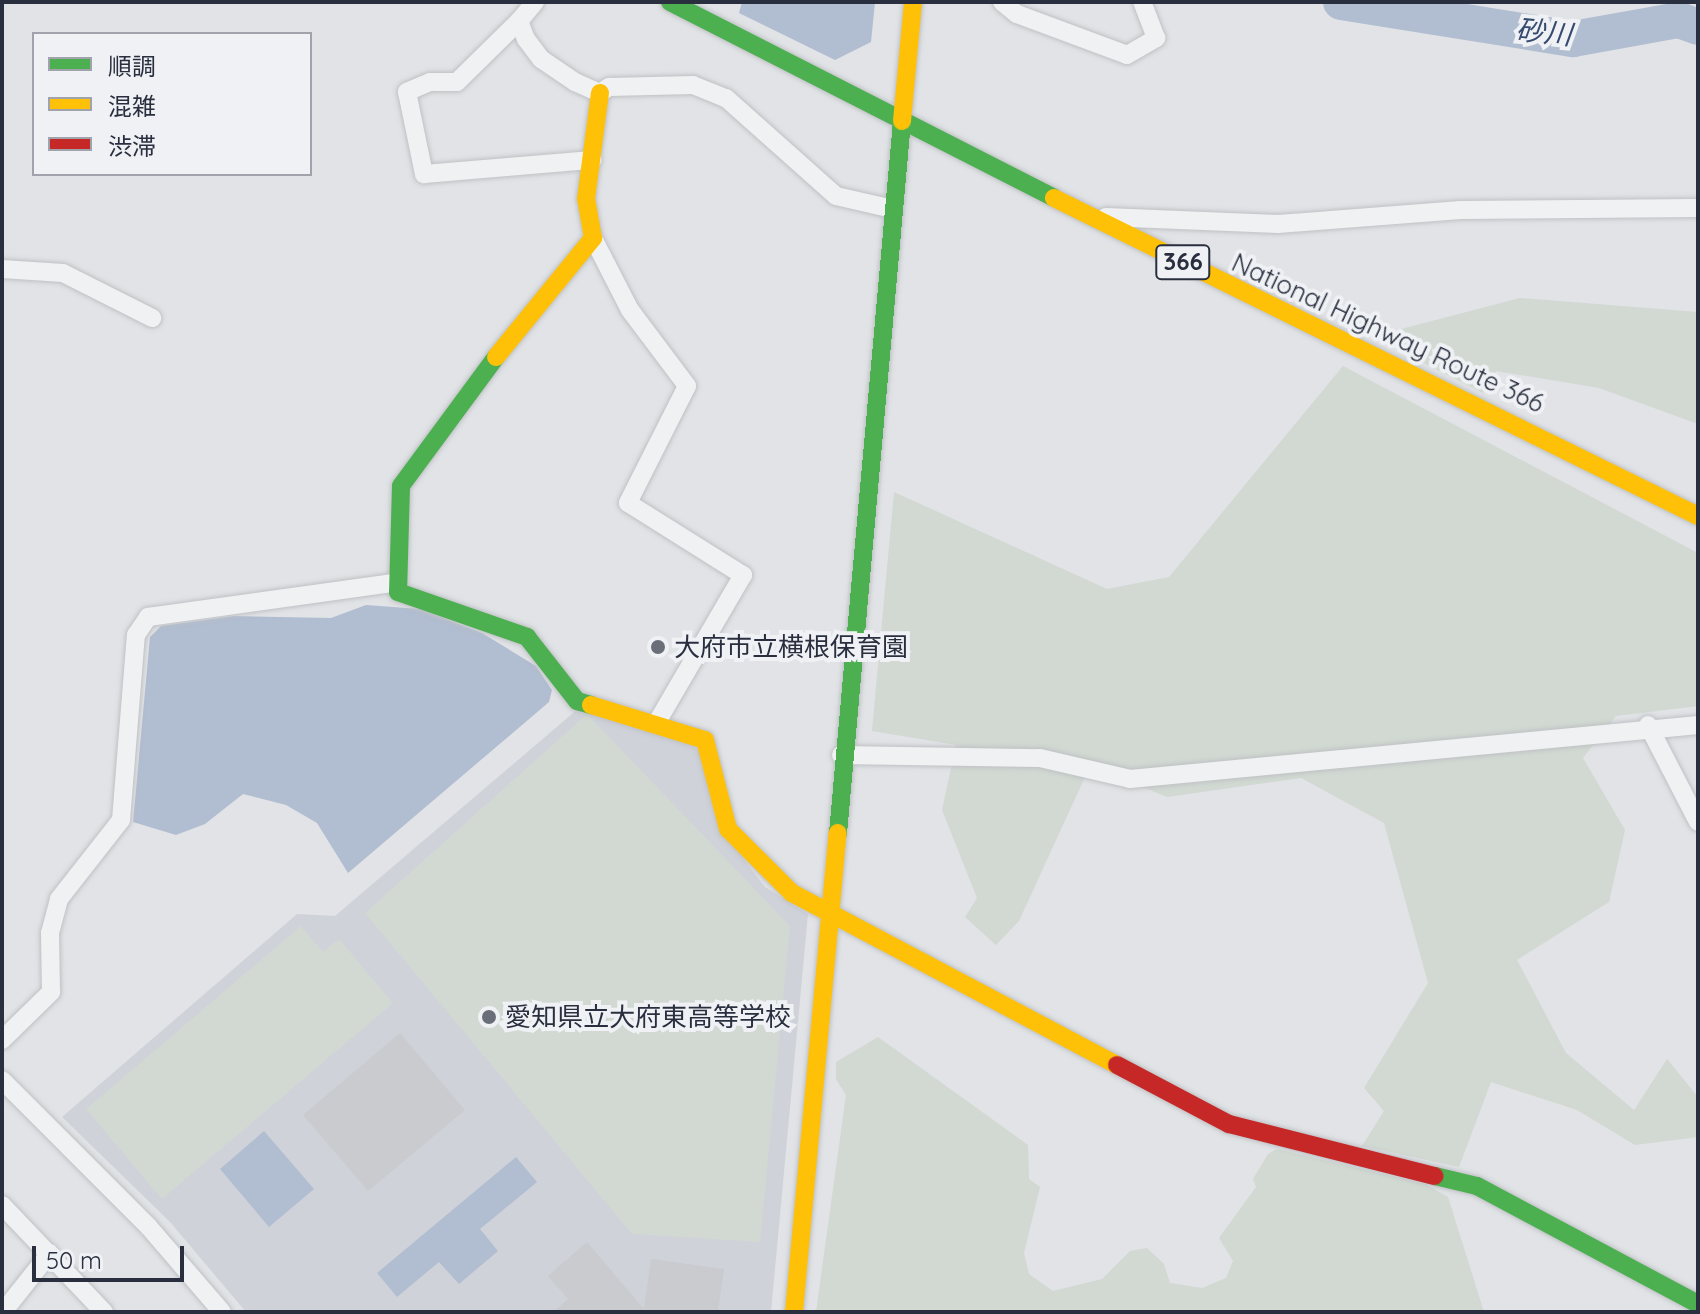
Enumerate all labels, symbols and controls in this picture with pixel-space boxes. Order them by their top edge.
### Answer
water label: 砂川 [1514,12,1574,52]
legend [32,32,312,176]
text: 順調 [108,51,156,81]
text: 混雑 [108,91,156,121]
text: 渋滞 [108,131,156,161]
road number: 366 [1155,242,1211,282]
street label: National Highway Route 366 [1227,247,1549,419]
place label: 大府市立横根保育園 [674,631,908,663]
marker: 大府市立横根保育園 [649,638,667,656]
place label: 愛知県立大府東高等学校 [505,1001,791,1033]
marker: 愛知県立大府東高等学校 [480,1008,498,1026]
scale bar [36,1230,188,1280]
text: 50 m [46,1245,102,1275]

